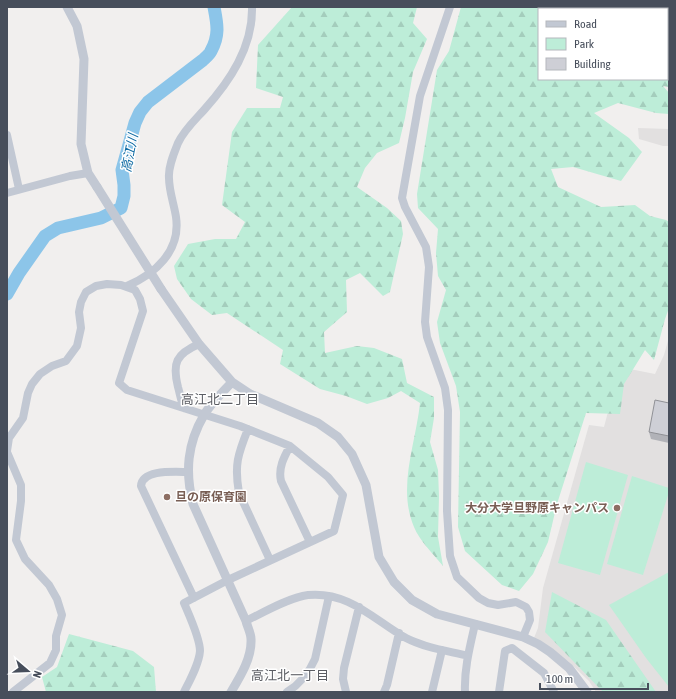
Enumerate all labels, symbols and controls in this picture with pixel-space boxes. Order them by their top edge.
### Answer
legend [538,8,668,80]
text: Road [574,17,597,31]
text: Park [574,37,595,51]
text: Building [574,57,612,71]
water label: 高江川 [118,131,141,174]
district label: 高江北二丁目 [181,392,259,407]
place label: 旦の原保育園 [175,490,247,504]
marker: 旦の原保育園 [162,492,172,502]
place label: 大分大学旦野原キャンパス [465,501,609,515]
marker: 大分大学旦野原キャンパス [612,503,622,513]
north arrow [8,651,48,691]
scale bar [540,665,648,691]
district label: 高江北一丁目 [251,668,329,683]
text: N [31,669,44,679]
text: 100 m [546,672,573,686]

